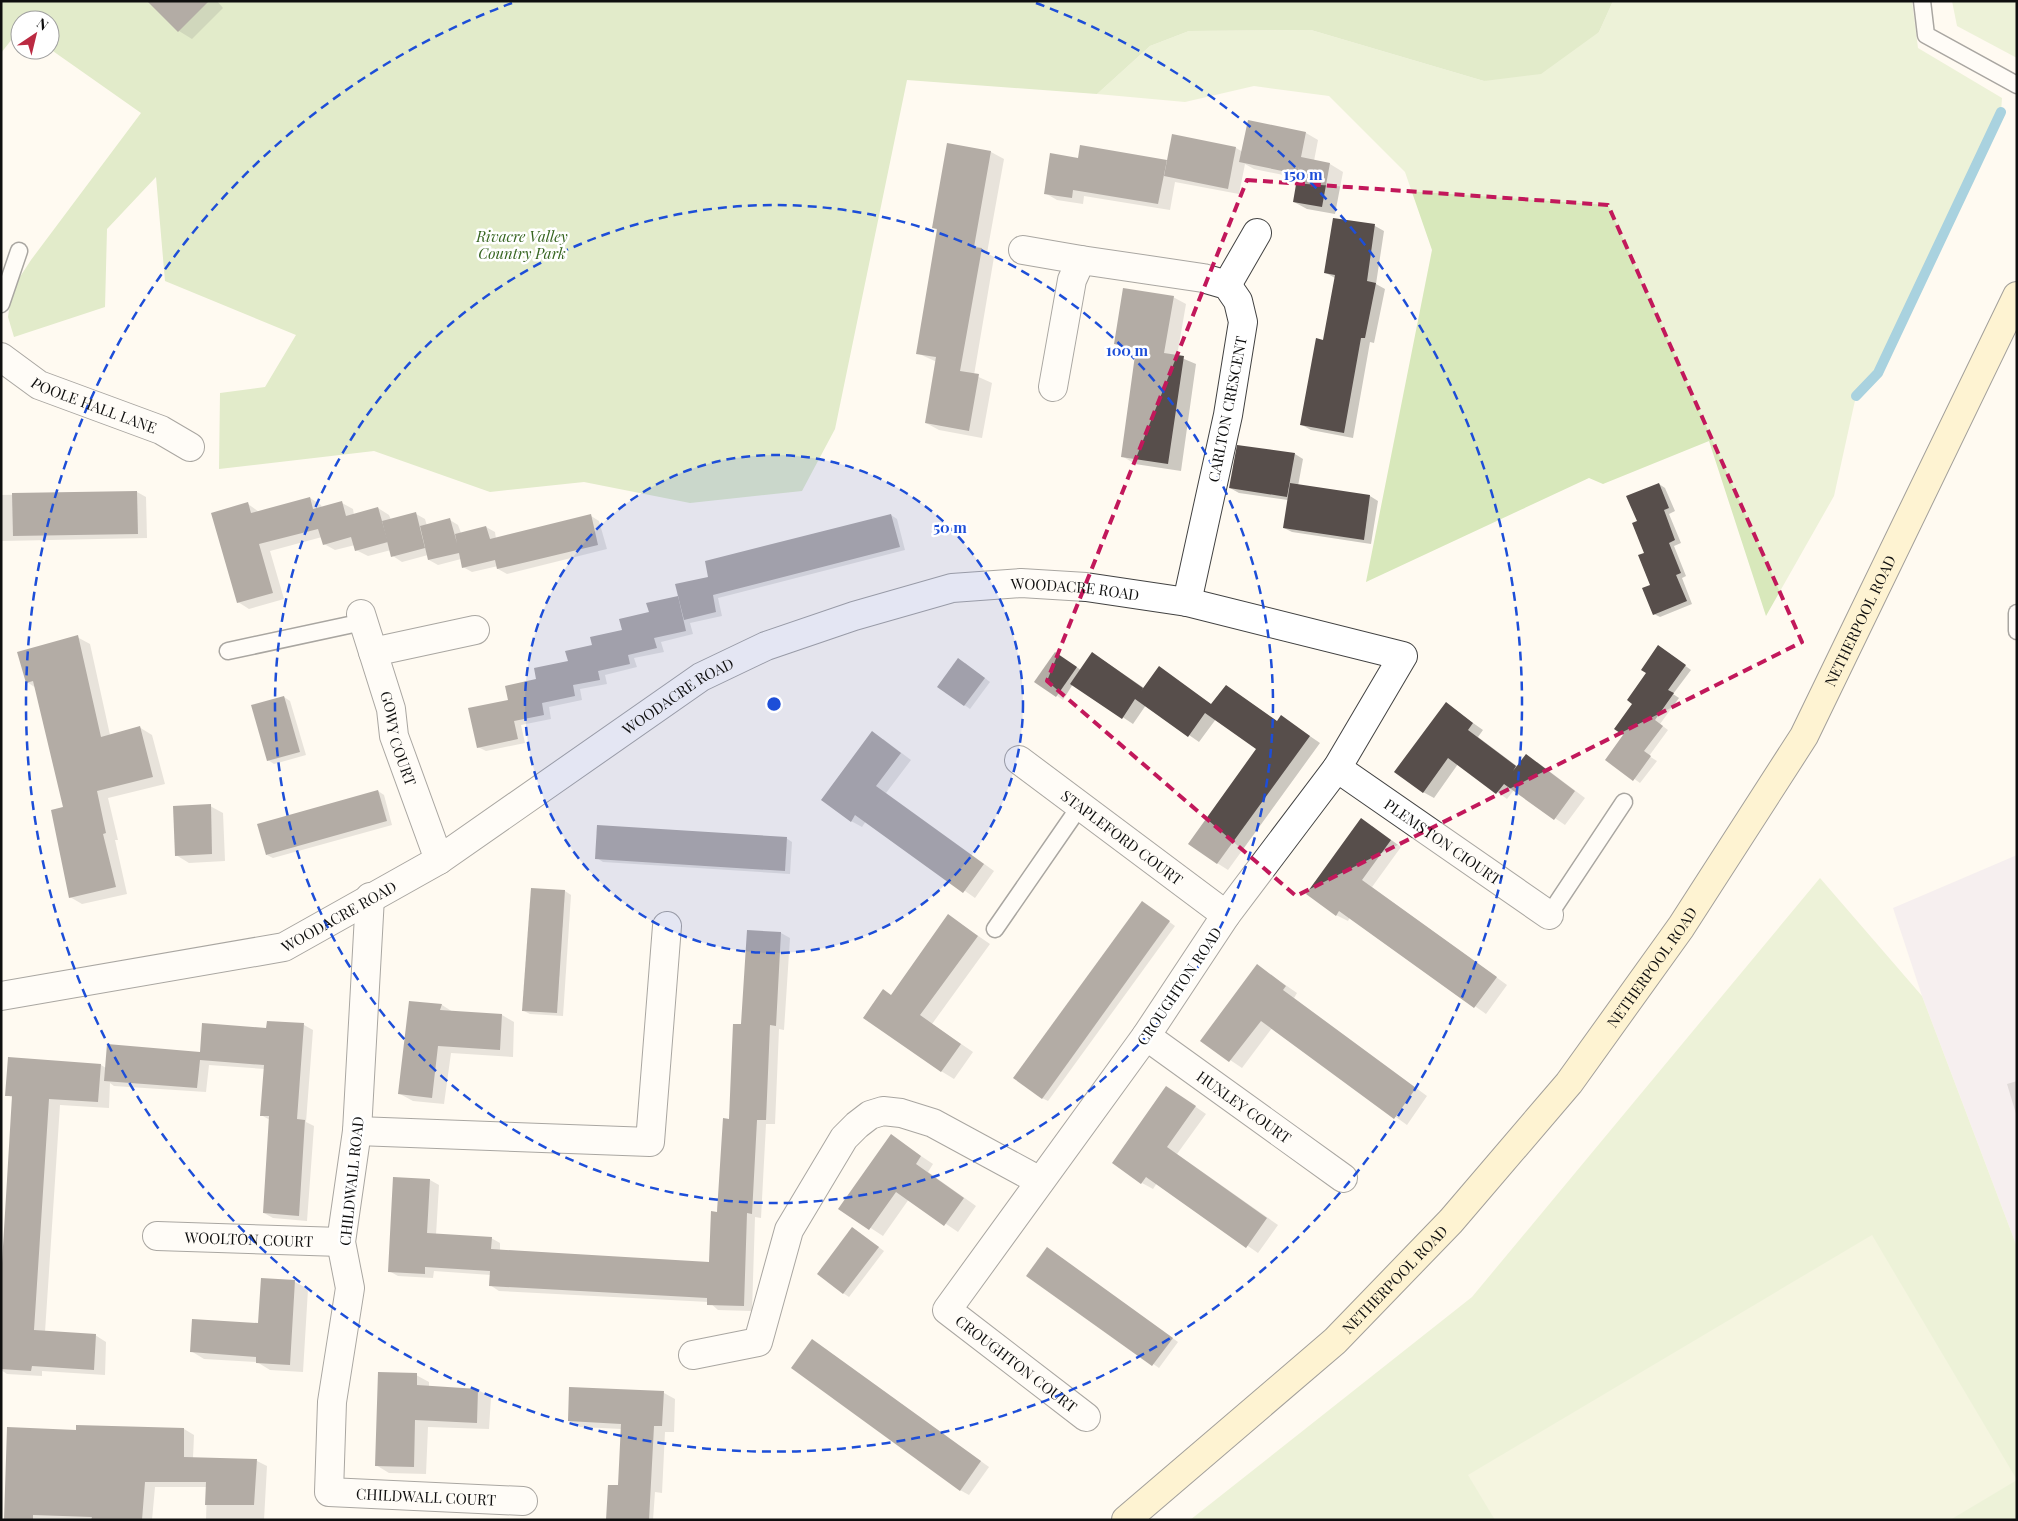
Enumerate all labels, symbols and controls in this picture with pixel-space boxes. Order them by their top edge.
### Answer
north arrow [10,10,60,60]
text: N [33,13,52,35]
text: 150 m [1283,164,1323,184]
park label: Rivacre Valley Country Park [475,226,568,263]
street label: CARLTON CRESCENT [1203,334,1251,484]
text: 100 m [1106,340,1149,360]
street label: POOLE HALL LANE [27,373,160,438]
text: 50 m [933,517,967,537]
street label: NETHERPOOL ROAD [1820,552,1900,690]
street label: WOODACRE ROAD [1009,573,1141,605]
street label: WOODACRE ROAD [617,653,737,740]
street label: GOWY COURT [376,688,421,788]
centre of rings [765,695,783,713]
street label: STAPLEFORD COURT [1057,785,1187,889]
street label: PLEMSTON CIOURT [1381,794,1505,889]
street label: WOODACRE ROAD [277,876,400,957]
street label: NETHERPOOL ROAD [1602,903,1701,1031]
street label: CROUGHTON ROAD [1132,923,1226,1049]
street label: HUXLEY COURT [1193,1066,1295,1148]
street label: CHILDWALL ROAD [334,1115,368,1247]
street label: NETHERPOOL ROAD [1338,1221,1452,1338]
street label: WOOLTON COURT [183,1227,313,1251]
street label: CROUGHTON COURT [952,1310,1081,1417]
street label: CHILDWALL COURT [356,1483,496,1510]

